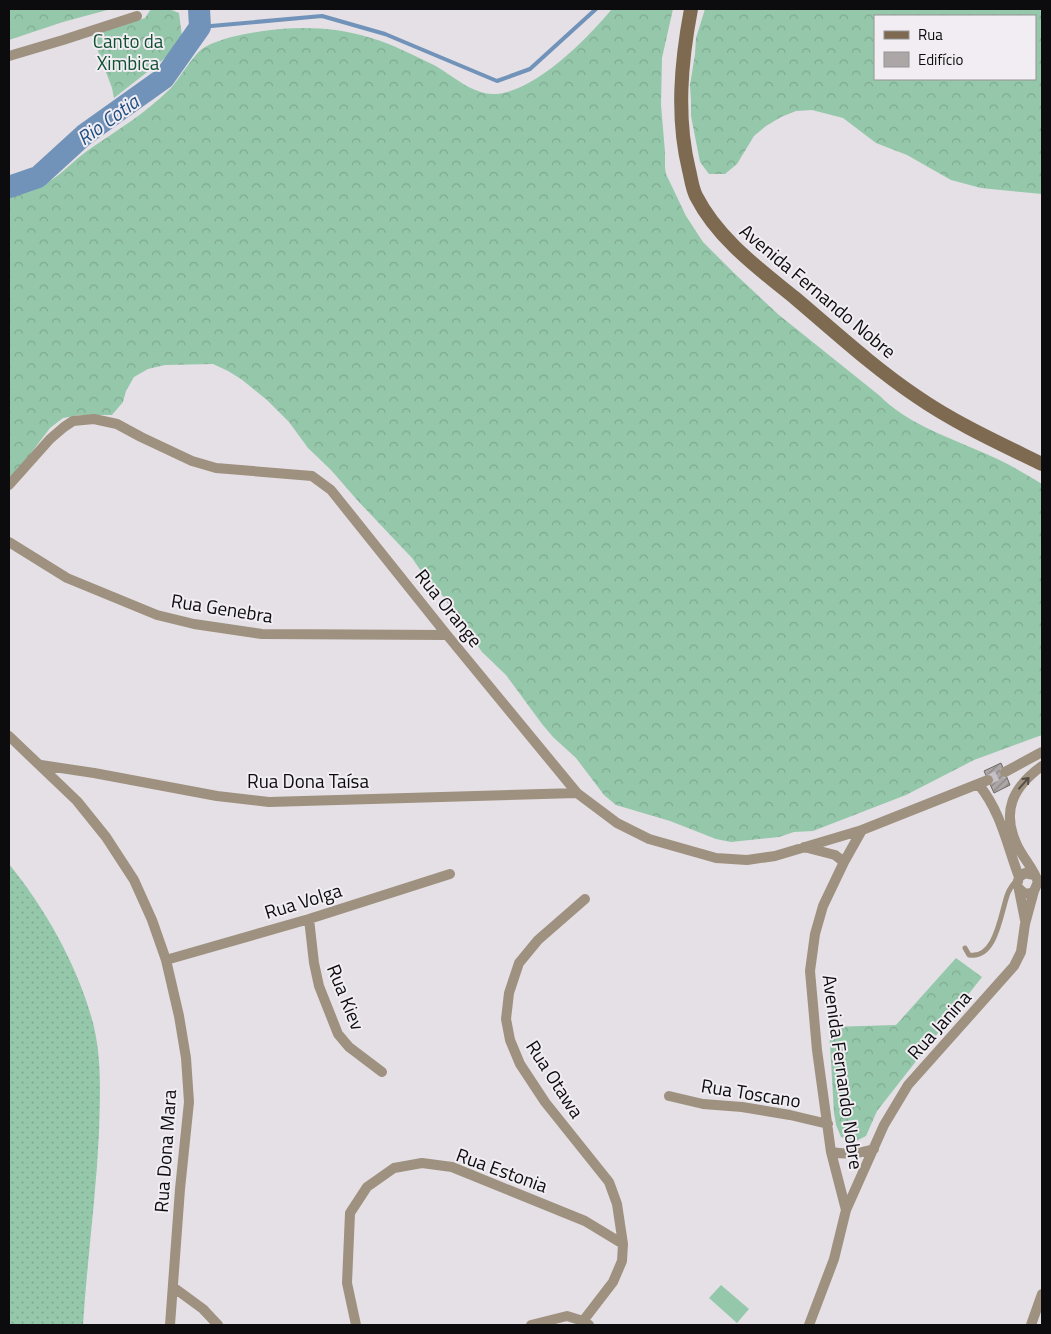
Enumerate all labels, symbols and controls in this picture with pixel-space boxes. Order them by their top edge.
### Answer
legend [874,15,1036,80]
text: Rua [918,23,943,46]
park label: Canto da Ximbica [93,26,164,77]
text: Edifício [918,48,963,71]
water label: Rio Cotia [70,86,146,153]
street label: Avenida Fernando Nobre [734,216,903,365]
street label: Rua Orange [409,562,490,653]
street label: Rua Genebra [169,585,275,630]
street label: Rua Dona Taísa [247,766,369,795]
one-way arrow [1018,776,1030,789]
street label: Rua Volga [261,875,346,926]
street label: Rua Kiev [320,959,373,1034]
street label: Avenida Fernando Nobre [815,973,872,1171]
street label: Rua Janina [900,983,978,1066]
street label: Rua Otawa [519,1034,592,1124]
street label: Rua Toscano [699,1070,803,1115]
street label: Rua Dona Mara [146,1088,183,1213]
street label: Rua Estonia [452,1140,552,1200]

